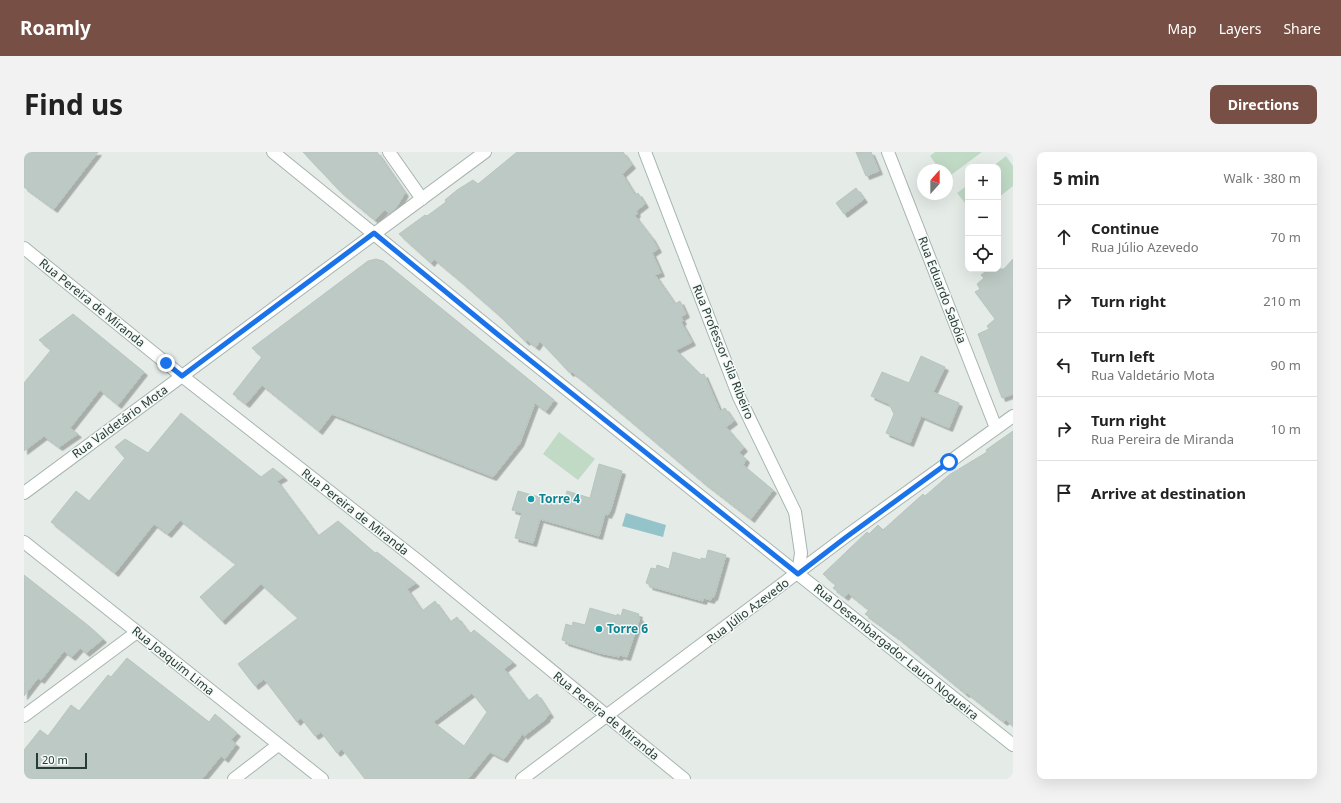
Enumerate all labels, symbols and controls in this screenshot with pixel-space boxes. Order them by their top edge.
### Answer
text: Roamly [20,15,91,41]
text: Map [1168,19,1197,38]
text: Layers [1219,19,1261,38]
text: Share [1283,19,1321,38]
text: Find us [24,85,123,123]
button: Directions [1210,85,1317,124]
north arrow [917,164,953,200]
map controls [965,164,1001,272]
button: + [965,164,1001,200]
text: 5 min [1053,167,1100,190]
text: Walk · 380 m [1223,169,1301,187]
button: − [965,200,1001,236]
text: Continue [1091,218,1159,238]
icon: ahead [1053,226,1075,248]
text: 70 m [1271,228,1301,246]
street label: Rua Eduardo Sabóia [914,234,971,346]
button: locate [965,236,1001,272]
text: Rua Júlio Azevedo [1091,238,1199,256]
street label: Rua Pereira de Miranda [36,254,149,351]
street label: Rua Professor Sila Ribeiro [689,282,758,422]
icon: right [1053,290,1075,312]
text: Turn right [1091,291,1166,311]
text: 210 m [1263,292,1301,310]
text: Turn left [1091,346,1155,366]
route end [157,354,175,372]
icon: left [1053,354,1075,376]
text: 90 m [1271,356,1301,374]
text: Rua Valdetário Mota [1091,366,1215,384]
street label: Rua Valdetário Mota [68,381,171,462]
text: Turn right [1091,410,1166,430]
icon: right [1053,418,1075,440]
text: 10 m [1271,420,1301,438]
text: Rua Pereira de Miranda [1091,430,1234,448]
route start [940,453,958,471]
street label: Rua Pereira de Miranda [298,464,413,559]
icon: arrive [1053,482,1075,504]
text: Arrive at destination [1091,483,1246,503]
place label: Torre 4 [539,490,580,507]
marker: Torre 4 [526,494,536,504]
street label: Rua Júlio Azevedo [703,574,792,647]
street label: Rua Desembargador Lauro Nogueira [810,580,982,724]
place label: Torre 6 [607,620,648,637]
street label: Rua Joaquim Lima [128,622,218,699]
marker: Torre 6 [594,624,604,634]
street label: Rua Pereira de Miranda [550,667,663,764]
scale bar [36,751,87,770]
text: 20 m [42,752,68,767]

